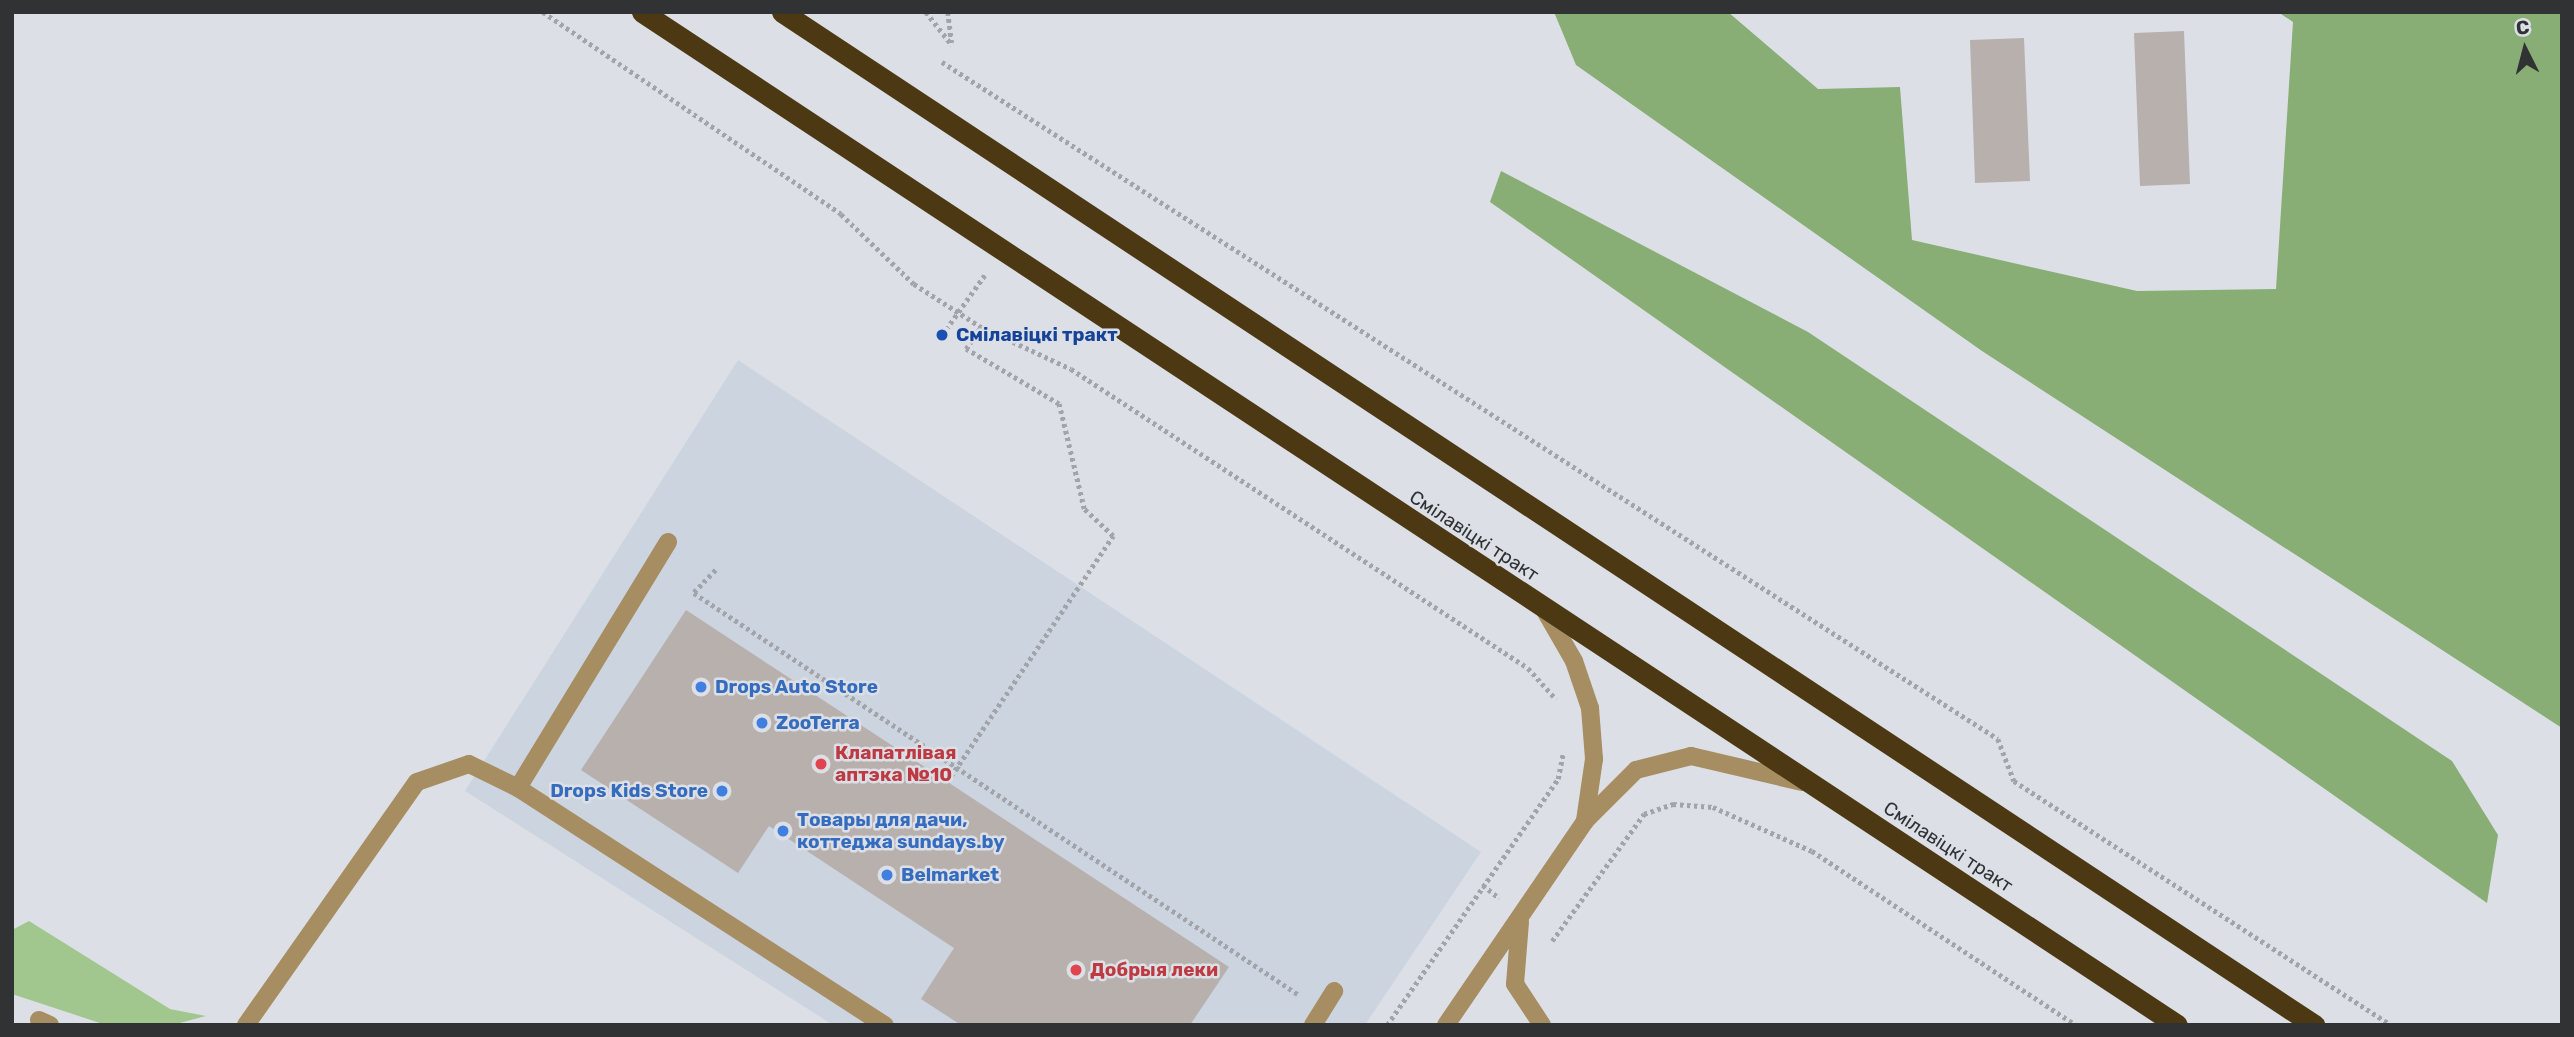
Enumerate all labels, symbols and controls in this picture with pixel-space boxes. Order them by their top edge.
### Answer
north arrow [2490,14,2560,84]
text: С [2515,15,2531,40]
place label: Смілавіцкі тракт [956,324,1118,346]
marker: Смілавіцкі тракт [934,327,950,343]
street label: Смілавіцкі тракт [1405,486,1543,586]
place label: Drops Auto Store [715,676,878,698]
marker: Drops Auto Store [693,679,709,695]
place label: ZooTerra [776,712,860,734]
marker: ZooTerra [754,715,770,731]
place label: Клапатлівая аптэка №10 [835,742,957,786]
marker: Клапатлівая аптэка №10 [813,756,829,772]
place label: Drops Kids Store [550,780,708,802]
marker: Drops Kids Store [714,783,730,799]
street label: Смілавіцкі тракт [1879,797,2017,897]
place label: Товары для дачи, коттеджа sundays.by [797,809,1005,853]
marker: Товары для дачи, коттеджа sundays.by [775,823,791,839]
place label: Belmarket [901,864,999,886]
marker: Belmarket [879,867,895,883]
place label: Добрыя леки [1090,959,1218,981]
marker: Добрыя леки [1068,962,1084,978]

